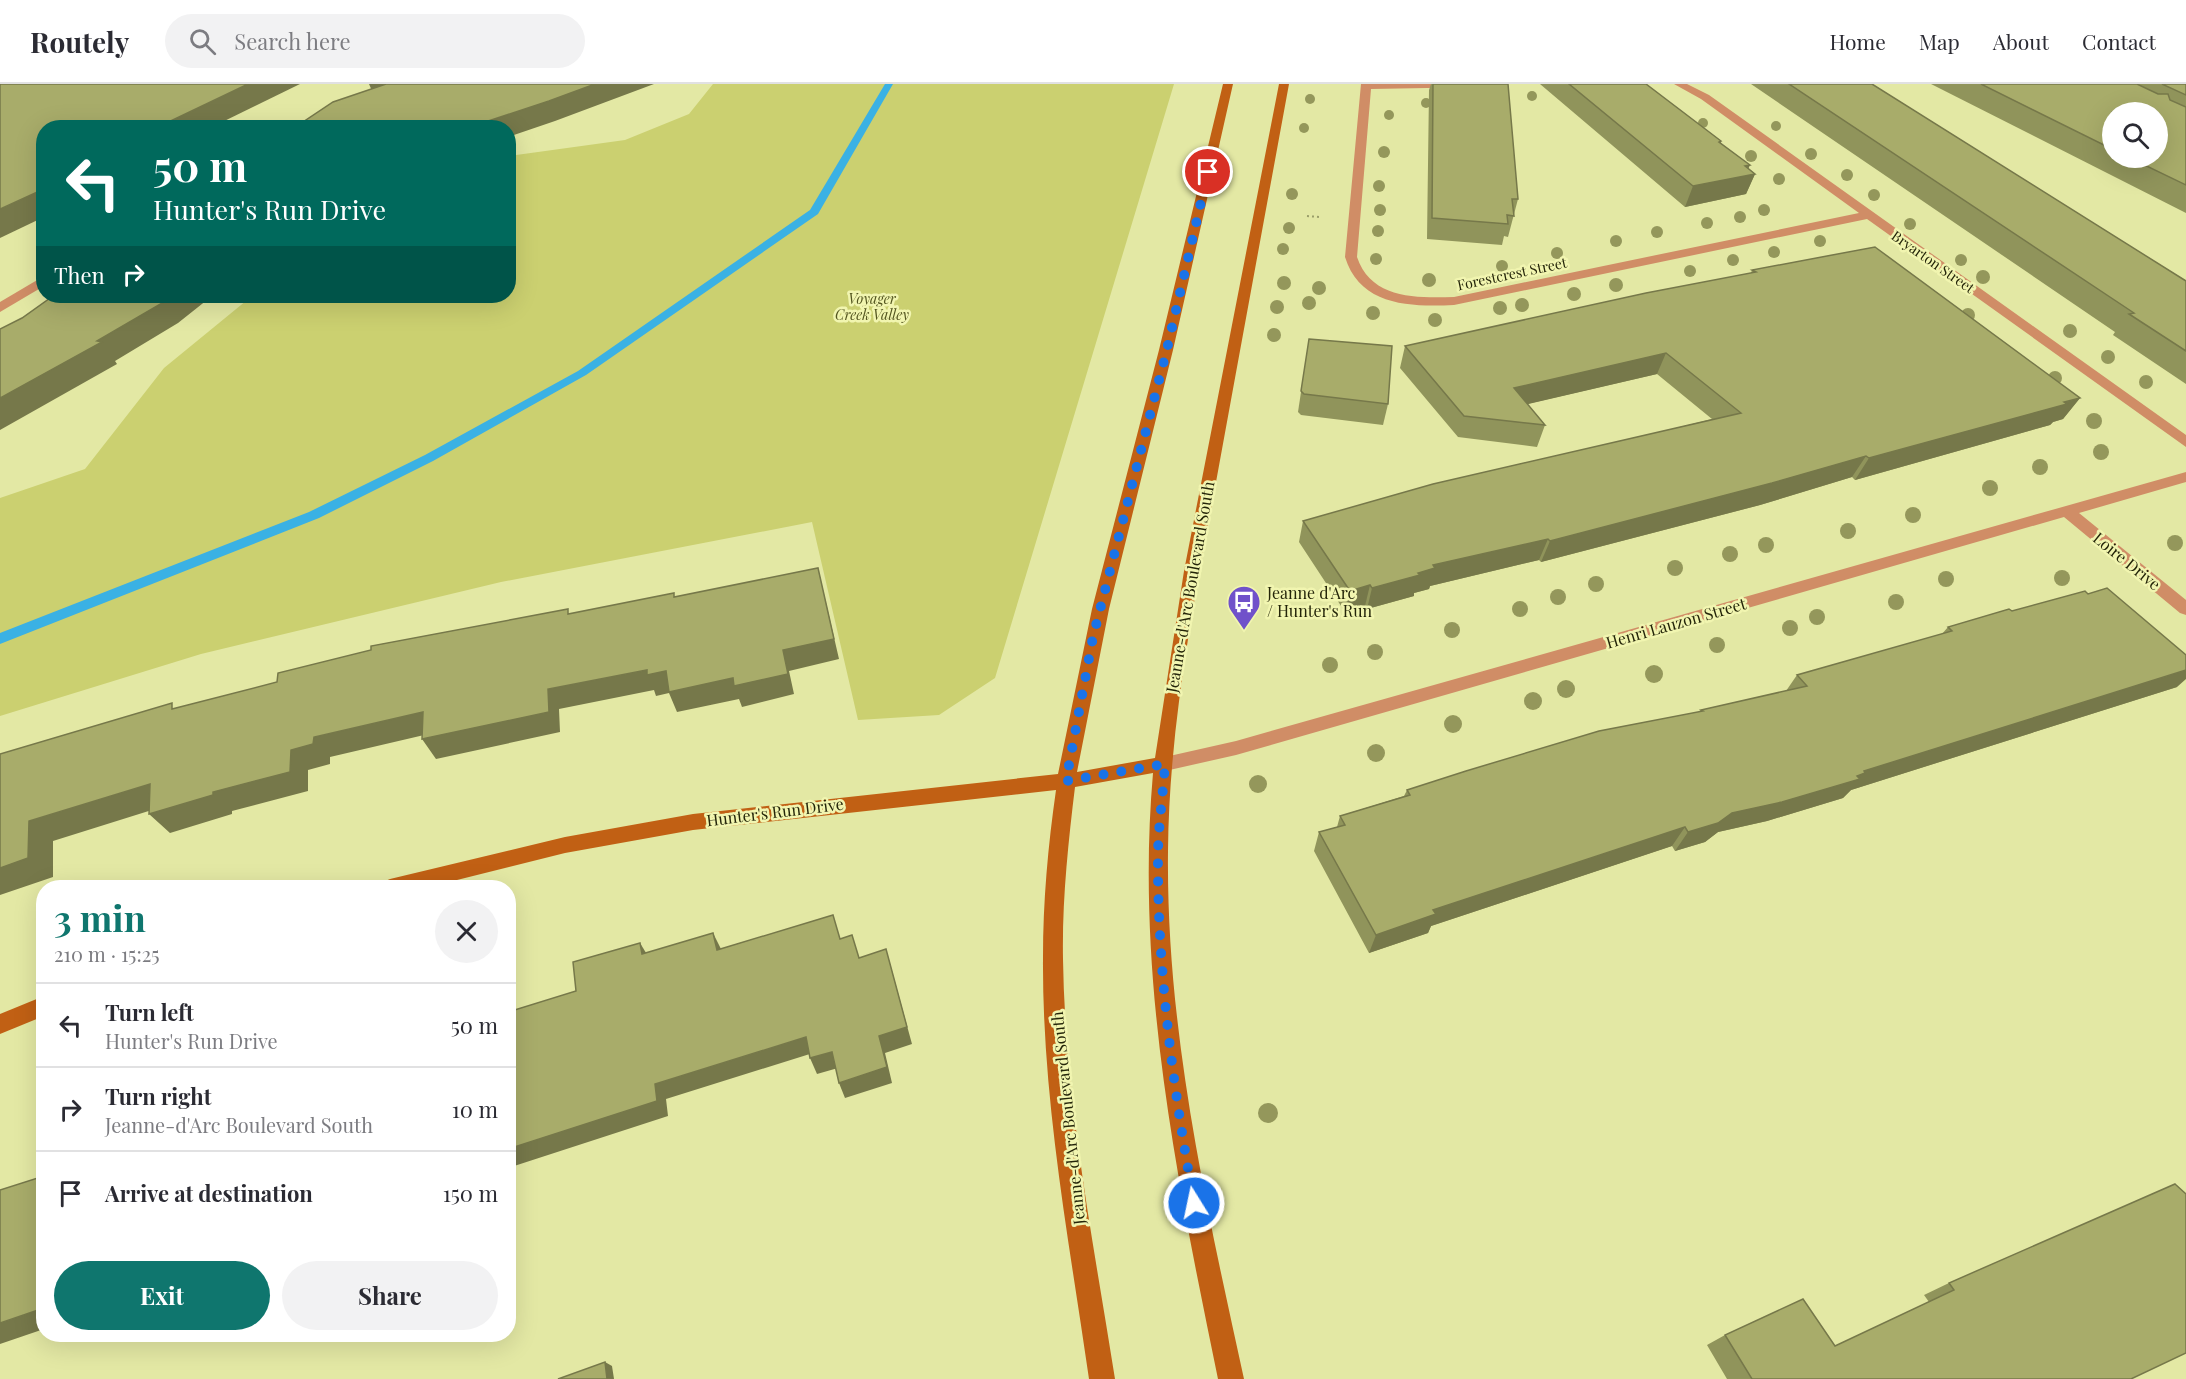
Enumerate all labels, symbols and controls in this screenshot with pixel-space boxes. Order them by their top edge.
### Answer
search box [165,14,585,68]
text: Routely [30,23,129,60]
icon: search [186,25,219,58]
text: Search here [234,26,351,56]
text: Home [1830,27,1886,55]
text: Map [1919,27,1960,55]
text: About [1993,27,2049,55]
text: Contact [2082,27,2156,55]
map controls [2102,102,2168,168]
button: search [2102,102,2168,168]
text: 50 m [153,137,247,193]
icon: left [54,144,132,222]
pin [1182,146,1233,197]
icon: arrive [1191,155,1224,188]
text: Hunter's Run Drive [153,191,386,227]
street label: Bryarton Street [1888,226,1979,298]
street label: Forestcrest Street [1455,252,1569,294]
icon: right [117,258,150,291]
text: Then [54,260,105,290]
park label: Voyager Creek Valley [835,289,909,324]
street label: Jeanne-d'Arc Boulevard South [1160,479,1219,695]
street label: Loire Drive [2089,527,2165,594]
place label: Jeanne d'Arc / Hunter's Run [1266,582,1372,621]
bus stop icon: Jeanne d'Arc / Hunter's Run [1226,584,1262,631]
street label: Henri Lauzon Street [1603,592,1749,653]
street label: Hunter's Run Drive [705,793,845,830]
text: 3 min [54,893,146,941]
button: close [435,900,498,963]
text: 210 m · 15:25 [54,940,160,967]
text: Turn left [105,997,194,1027]
icon: left [54,1009,87,1042]
text: 50 m [451,1010,498,1040]
street label: Jeanne-d'Arc Boulevard South [1046,1010,1089,1227]
text: Hunter's Run Drive [105,1027,278,1054]
text: Turn right [105,1081,211,1111]
icon: right [54,1093,87,1126]
text: 10 m [452,1094,498,1124]
text: Jeanne-d'Arc Boulevard South [105,1111,373,1138]
position arrow [1162,1171,1226,1235]
icon: arrive [54,1177,87,1210]
text: Arrive at destination [105,1178,313,1208]
text: 150 m [443,1178,498,1208]
button: Exit [54,1261,270,1330]
button: Share [282,1261,498,1330]

